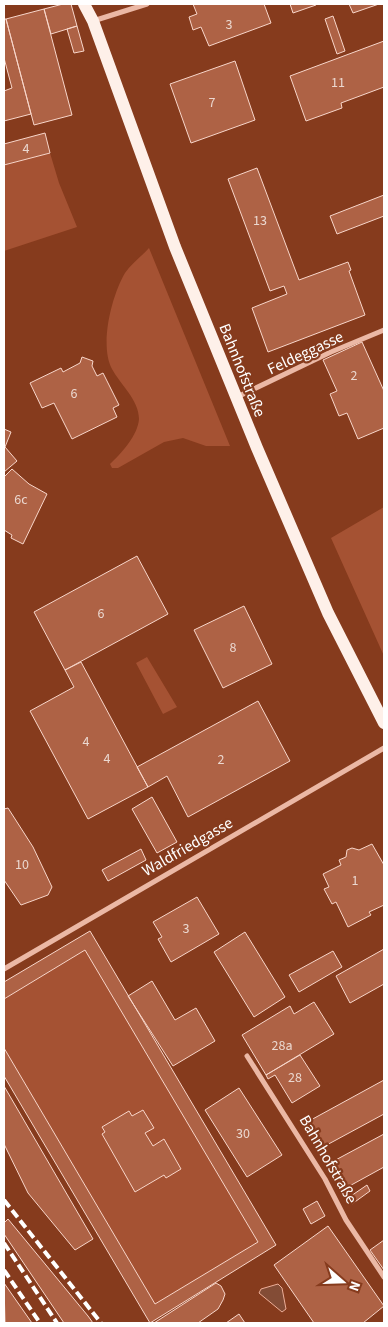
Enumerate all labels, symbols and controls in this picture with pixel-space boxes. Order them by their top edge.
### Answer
house number: 3 [226,15,233,35]
house number: 11 [331,73,345,93]
house number: 7 [209,93,216,113]
house number: 4 [23,139,30,159]
house number: 13 [253,211,267,231]
street label: Bahnhofstraße [213,320,271,420]
street label: Feldeggasse [264,326,347,380]
house number: 2 [351,366,358,386]
house number: 6 [71,384,78,404]
house number: 6c [14,490,28,510]
house number: 6 [98,604,105,624]
house number: 8 [230,638,237,658]
house number: 4 [83,732,90,752]
house number: 4 [104,749,111,769]
house number: 2 [218,750,225,770]
street label: Waldfriedgasse [138,812,237,882]
house number: 10 [15,855,29,875]
house number: 1 [352,871,359,891]
house number: 3 [183,919,190,939]
house number: 28a [272,1036,292,1056]
house number: 28 [288,1068,302,1088]
street label: Bahnhofstraße [294,1111,362,1208]
house number: 30 [236,1124,250,1144]
north arrow [318,1257,368,1307]
text: N [343,1278,365,1294]

